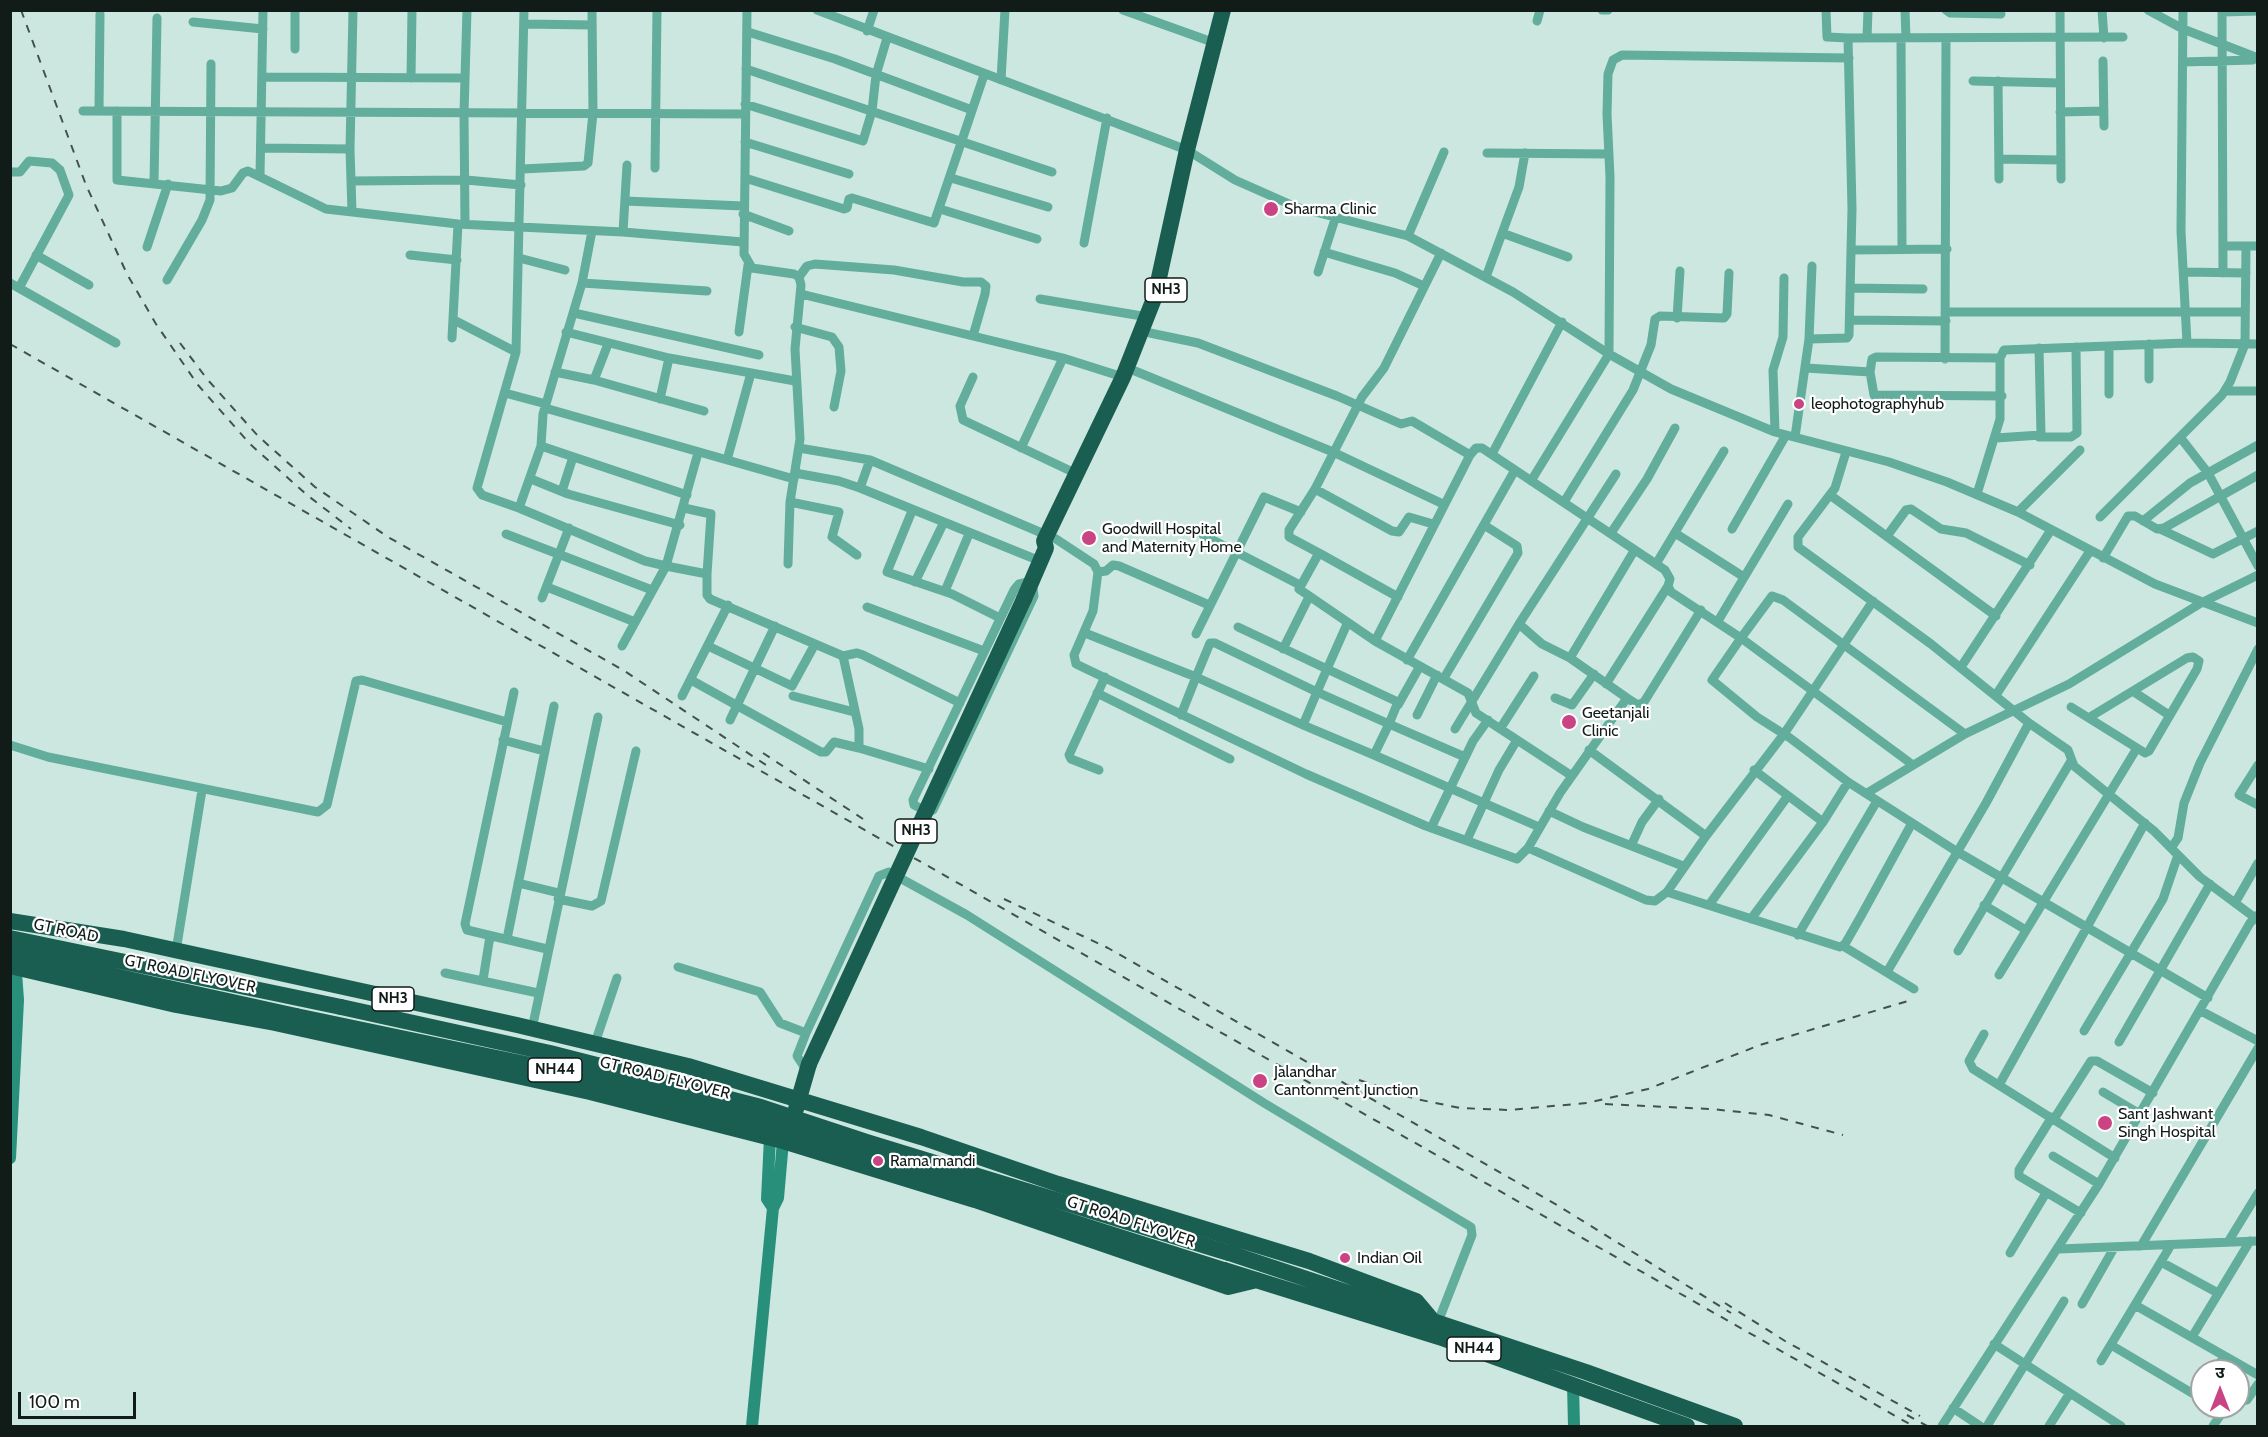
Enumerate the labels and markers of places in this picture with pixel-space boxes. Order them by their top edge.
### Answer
place label: Sharma Clinic [1284,199,1377,219]
marker: Sharma Clinic [1262,200,1280,218]
place label: leophotographyhub [1811,394,1944,414]
marker: leophotographyhub [1792,397,1806,411]
place label: Goodwill Hospital and Maternity Home [1102,519,1242,557]
marker: Goodwill Hospital and Maternity Home [1080,529,1098,547]
place label: Geetanjali Clinic [1582,703,1649,741]
marker: Geetanjali Clinic [1560,713,1578,731]
place label: Jalandhar Cantonment Junction [1274,1062,1418,1100]
marker: Jalandhar Cantonment Junction [1251,1072,1269,1090]
place label: Sant Jashwant Singh Hospital [2118,1104,2215,1142]
marker: Sant Jashwant Singh Hospital [2096,1114,2114,1132]
place label: Rama mandi [890,1151,975,1171]
marker: Rama mandi [871,1154,885,1168]
place label: Indian Oil [1357,1248,1422,1268]
marker: Indian Oil [1338,1251,1352,1265]

